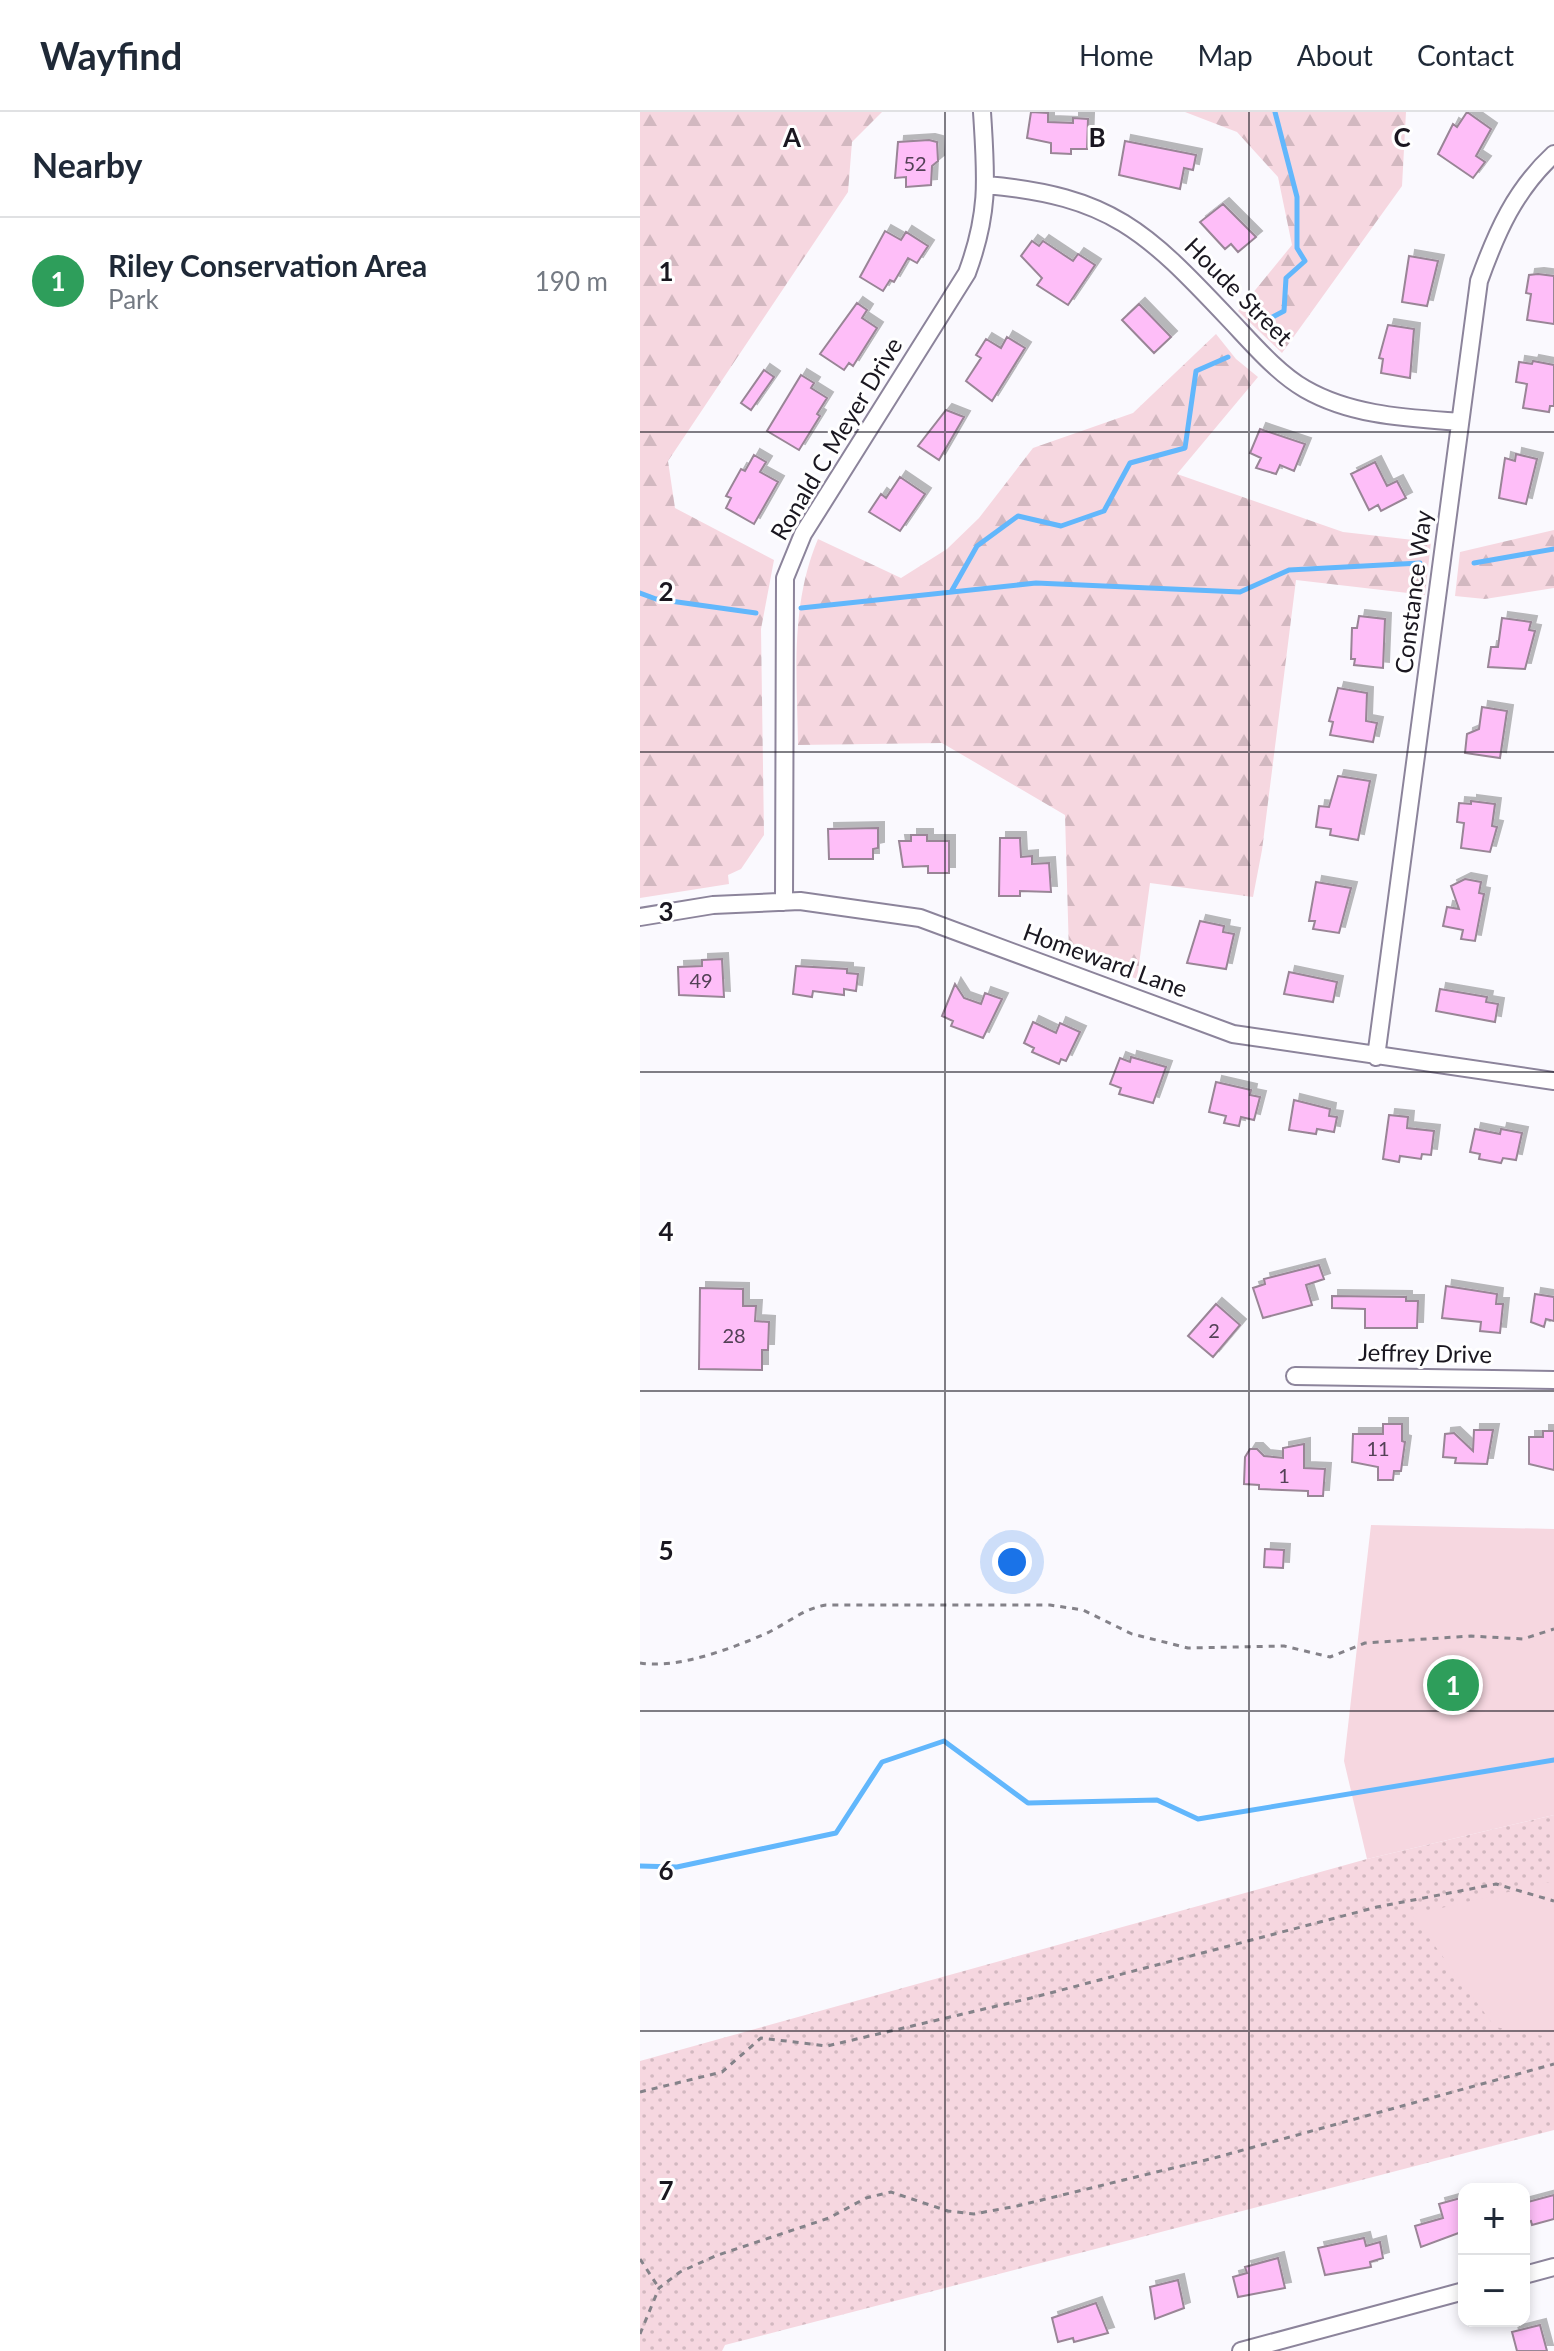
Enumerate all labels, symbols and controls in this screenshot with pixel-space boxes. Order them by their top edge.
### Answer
text: Wayfind [40,32,182,78]
text: Home [1079,38,1154,72]
text: Map [1198,38,1253,72]
text: About [1297,38,1373,72]
text: Contact [1417,38,1514,72]
text: A [782,121,802,153]
text: B [1088,121,1106,153]
text: C [1393,121,1411,153]
text: Nearby [32,144,143,185]
house number: 52 [903,151,927,175]
street label: Houde Street [1179,231,1299,351]
text: Riley Conservation Area [108,247,427,283]
text: 1 [658,255,674,287]
text: 1 [50,265,66,297]
text: 190 m [535,265,608,297]
text: Park [108,283,159,315]
street label: Ronald C Meyer Drive [764,332,908,545]
street label: Constance Way [1388,508,1437,675]
text: 2 [658,575,674,607]
text: 3 [658,895,674,927]
street label: Homeward Lane [1019,916,1192,1003]
house number: 49 [689,968,713,992]
text: 4 [658,1215,674,1247]
house number: 2 [1208,1318,1220,1342]
house number: 28 [722,1323,746,1347]
street label: Jeffrey Drive [1358,1337,1492,1368]
house number: 11 [1366,1436,1390,1460]
house number: 1 [1278,1463,1290,1487]
text: 5 [658,1534,674,1566]
your location [992,1542,1032,1582]
pin: 1 [1427,1655,1479,1715]
text: 6 [658,1854,674,1886]
text: 7 [658,2174,674,2206]
map controls [1458,2183,1530,2327]
button: + [1458,2183,1530,2255]
button: − [1458,2255,1530,2327]

